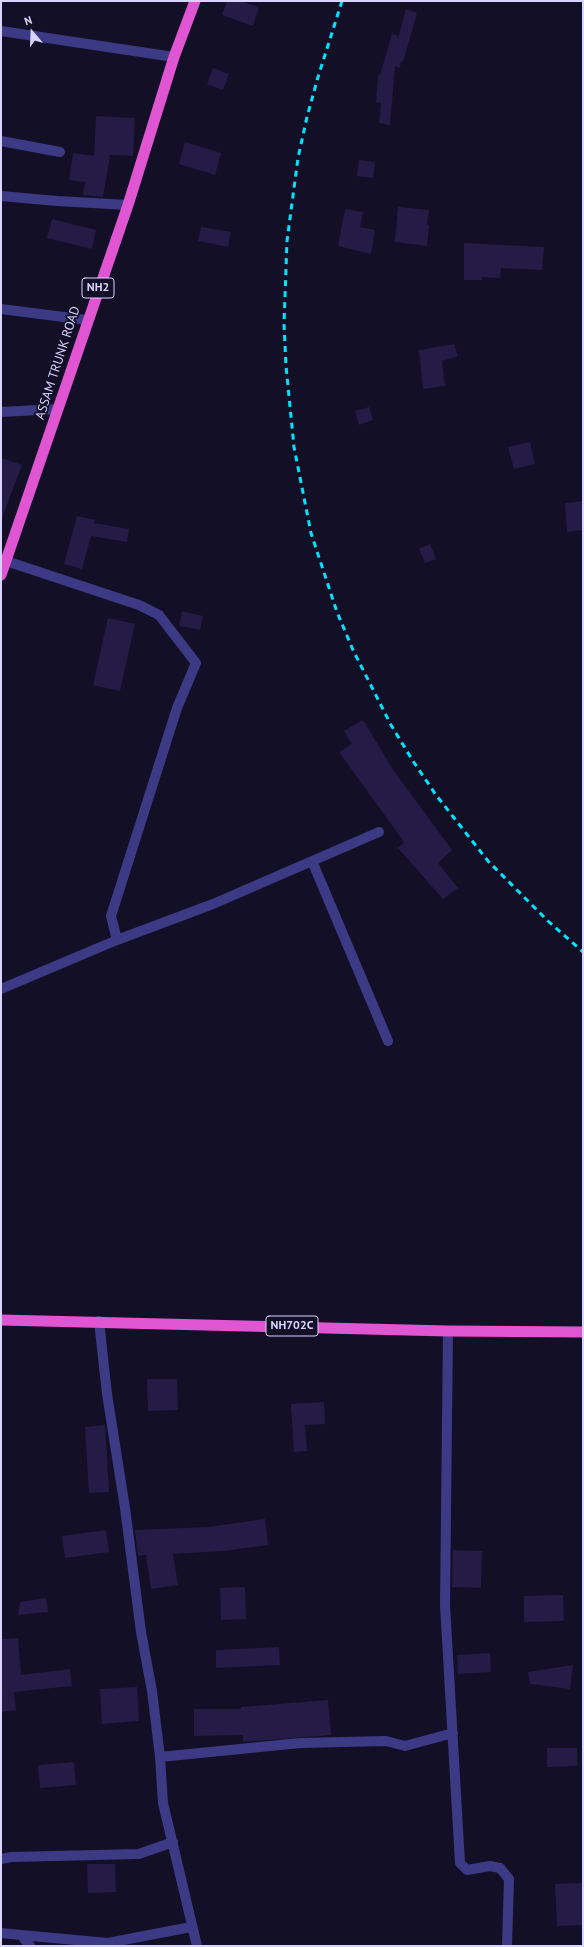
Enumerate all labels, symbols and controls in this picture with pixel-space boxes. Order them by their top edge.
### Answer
north arrow [12,12,52,52]
text: N [22,13,34,28]
road number: NH2 [82,278,114,298]
street label: ASSAM TRUNK ROAD [32,304,84,422]
road number: NH702C [266,1316,318,1336]

